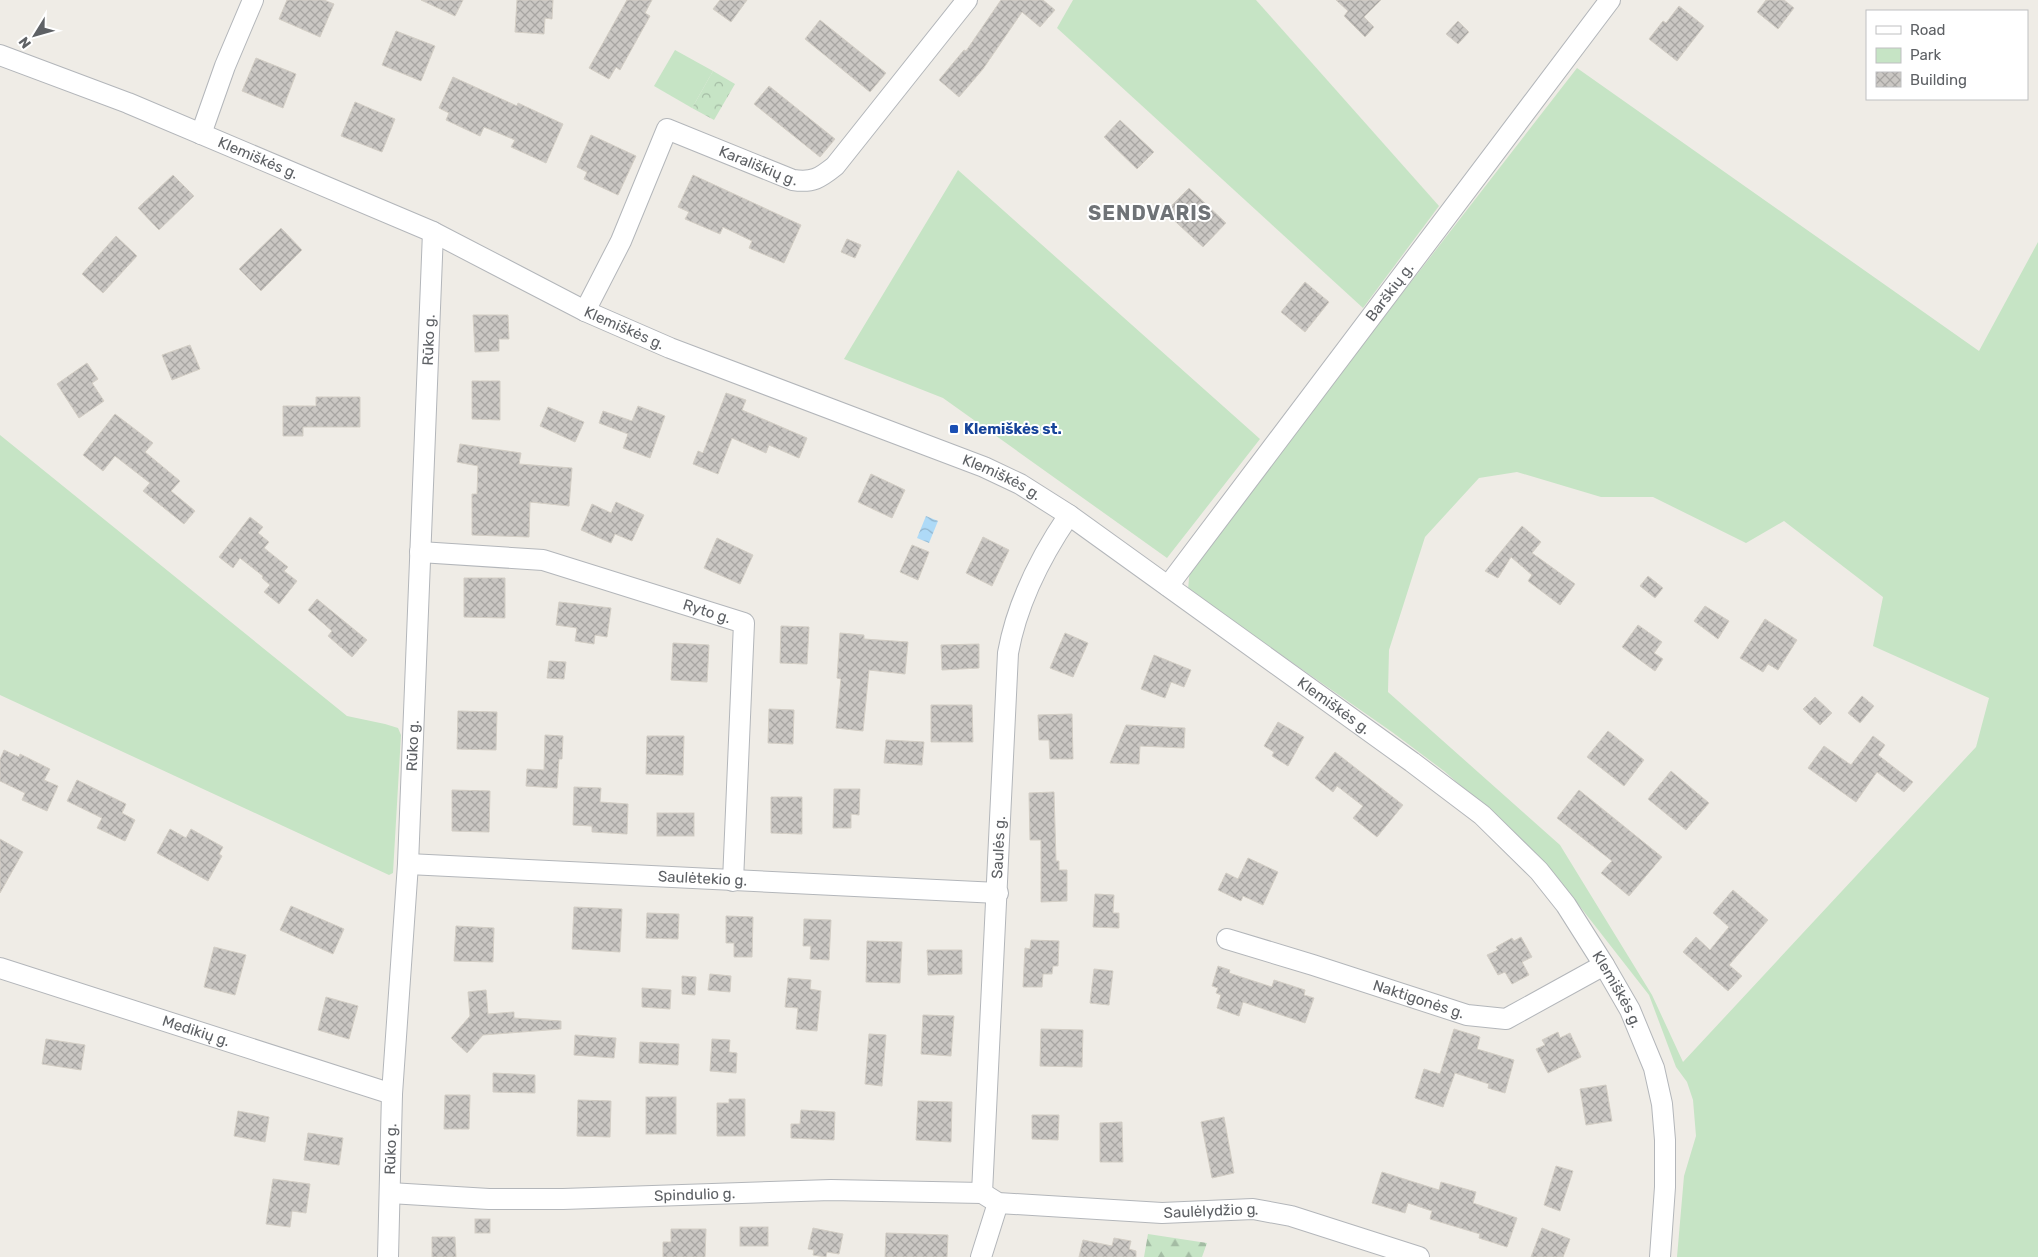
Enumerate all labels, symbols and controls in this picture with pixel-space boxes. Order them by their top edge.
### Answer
north arrow [10,10,60,60]
legend [1866,10,2028,100]
text: Road [1910,21,1946,39]
text: N [15,33,35,52]
text: Park [1910,46,1941,64]
text: Building [1910,71,1967,89]
street label: Klemiškės g. [215,133,301,183]
street label: Karališkių g. [716,142,798,189]
district label: SENDVARIS [1088,201,1212,225]
street label: Barškių g. [1362,259,1417,325]
street label: Klemiškės g. [581,303,667,353]
street label: Rūko g. [419,314,439,366]
place label: Klemiškės st. [964,420,1062,438]
marker: Klemiškės st. [948,423,960,435]
street label: Klemiškės g. [960,451,1045,504]
street label: Ryto g. [681,595,733,627]
street label: Klemiškės g. [1294,674,1374,738]
street label: Rūko g. [403,720,423,772]
street label: Saulės g. [988,816,1009,879]
street label: Saulėtekio g. [658,867,748,890]
street label: Klemiškės g. [1588,947,1645,1031]
street label: Naktigonės g. [1371,976,1467,1023]
street label: Medikių g. [160,1012,232,1050]
street label: Rūko g. [381,1123,400,1175]
street label: Spindulio g. [654,1184,736,1205]
street label: Saulėlydžio g. [1163,1200,1261,1222]

